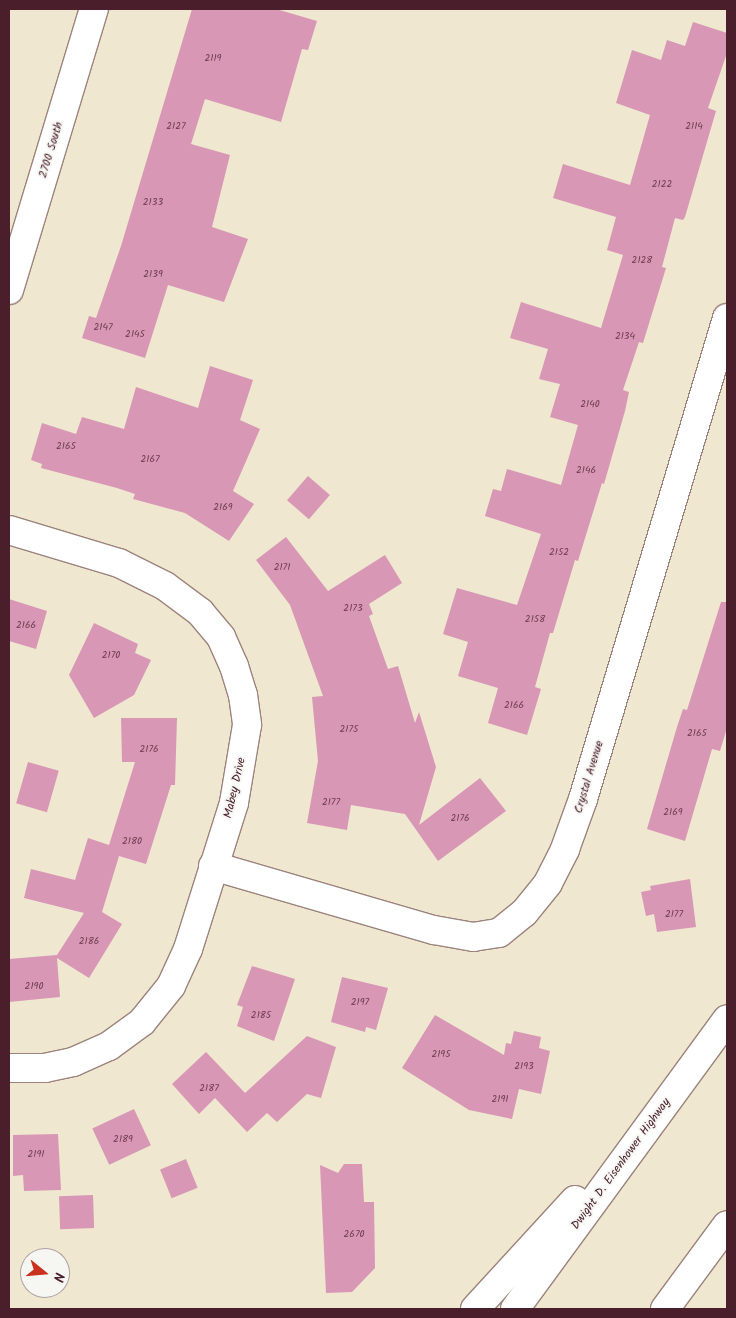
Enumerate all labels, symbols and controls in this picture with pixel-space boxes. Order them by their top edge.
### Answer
house number: 2119 [205,53,221,65]
street label: 2700 South [36,120,66,180]
house number: 2127 [166,121,186,133]
house number: 2114 [685,121,703,133]
house number: 2122 [652,179,672,191]
house number: 2133 [143,197,163,209]
house number: 2128 [632,255,652,267]
house number: 2139 [143,269,163,281]
house number: 2147 [93,322,113,334]
house number: 2145 [125,329,145,341]
house number: 2134 [615,331,635,343]
house number: 2140 [580,399,600,411]
house number: 2165 [56,441,76,453]
house number: 2167 [140,454,160,466]
house number: 2146 [576,465,596,477]
house number: 2169 [213,502,233,514]
house number: 2152 [549,547,569,559]
house number: 2171 [274,562,290,574]
house number: 2173 [343,603,363,615]
house number: 2158 [525,614,545,626]
house number: 2166 [16,620,36,632]
house number: 2170 [102,650,120,662]
house number: 2166 [504,700,524,712]
house number: 2175 [340,724,358,736]
house number: 2165 [687,728,707,740]
street label: Crystal Avenue [571,739,607,815]
house number: 2176 [139,744,159,756]
street label: Mabey Drive [221,756,249,820]
house number: 2177 [322,797,340,809]
house number: 2169 [663,807,683,819]
house number: 2176 [450,813,470,825]
house number: 2180 [122,836,142,848]
house number: 2177 [665,909,683,921]
house number: 2186 [79,936,99,948]
house number: 2190 [25,981,43,993]
house number: 2197 [351,997,369,1009]
house number: 2185 [251,1010,271,1022]
house number: 2195 [431,1049,451,1061]
house number: 2193 [514,1061,534,1073]
house number: 2187 [199,1083,219,1095]
house number: 2191 [492,1094,508,1106]
street label: Dwight D. Eisenhower Highway [568,1095,674,1233]
house number: 2189 [113,1134,133,1146]
house number: 2191 [28,1149,44,1161]
house number: 2670 [344,1229,364,1241]
north arrow [20,1248,70,1298]
text: N [47,1270,70,1285]

